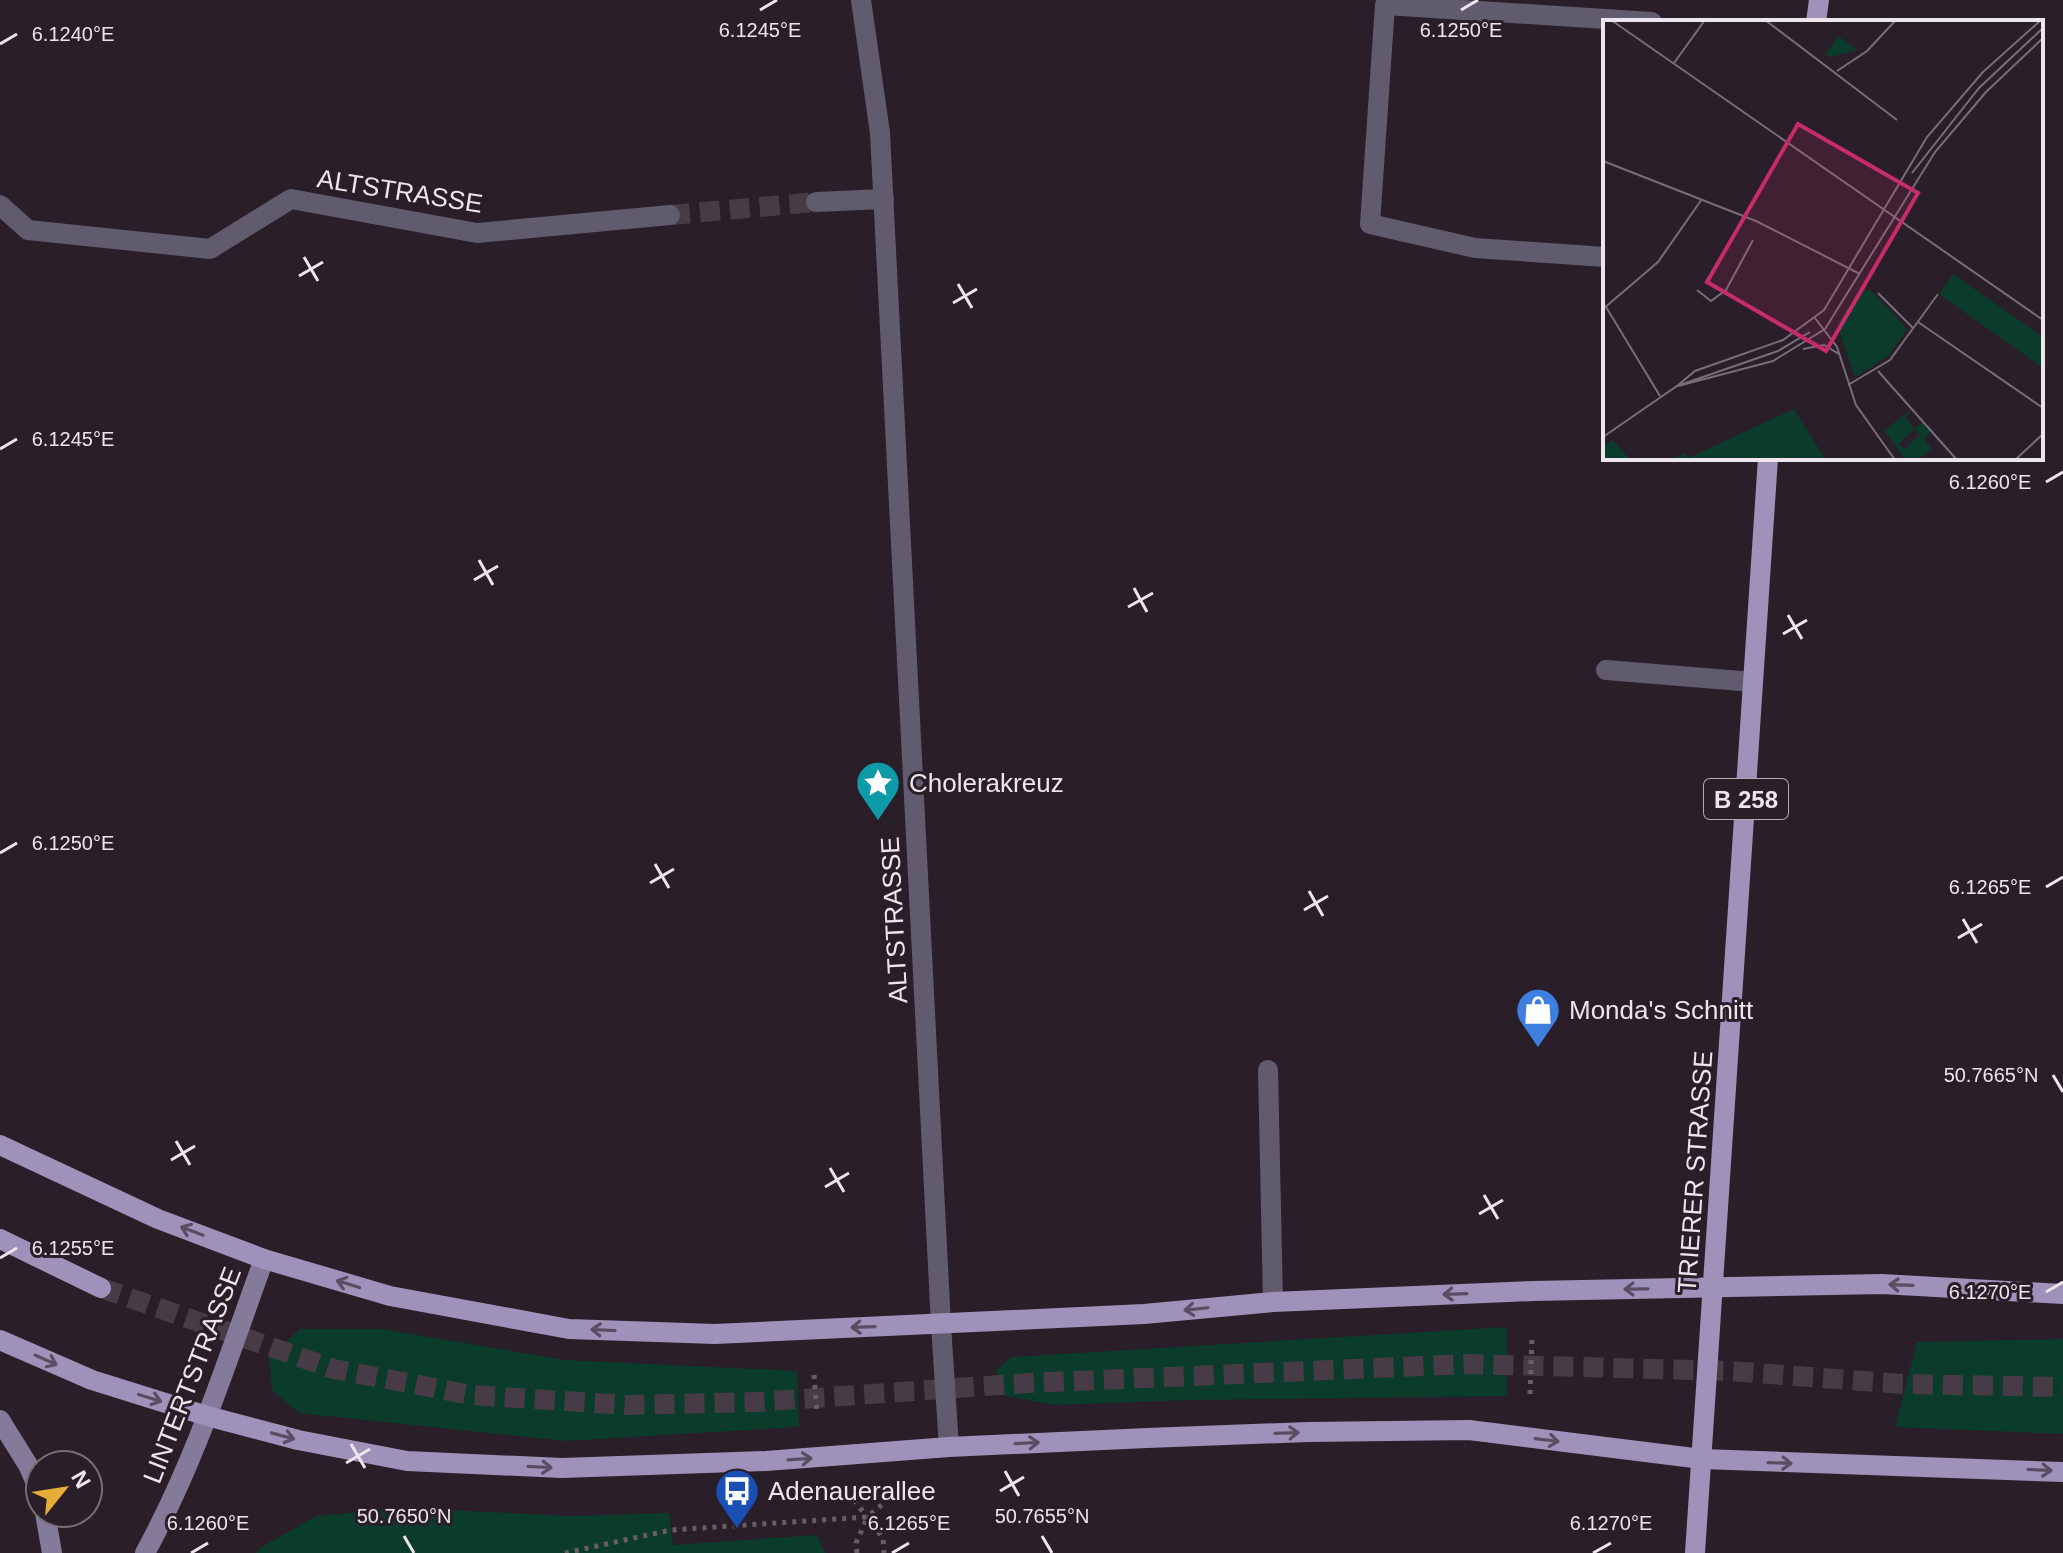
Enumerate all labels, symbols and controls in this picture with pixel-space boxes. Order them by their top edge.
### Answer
text: 6.1245°E [719,19,801,41]
text: 6.1250°E [1420,19,1502,41]
inset map [1603,20,2043,460]
text: 6.1240°E [32,23,114,45]
street label: ALTSTRASSE [315,163,485,219]
text: 6.1245°E [32,428,114,450]
text: 6.1260°E [1949,471,2031,493]
place icon: Cholerakreuz [854,759,902,822]
place label: Cholerakreuz [909,768,1064,798]
road number: B 258 [1704,779,1788,819]
text: 6.1250°E [32,832,114,854]
street label: ALTSTRASSE [875,836,913,1004]
text: 6.1265°E [1949,876,2031,898]
shop icon: Monda's Schnitt [1514,986,1562,1049]
place label: Monda's Schnitt [1569,995,1754,1025]
street label: TRIERER STRASSE [1672,1050,1718,1294]
text: 50.7665°N [1944,1064,2038,1086]
one-way arrow [180,1223,204,1237]
text: 6.1255°E [32,1237,114,1259]
street label: LINTERTSTRASSE [137,1263,247,1487]
one-way arrow [336,1276,362,1291]
one-way arrow [1888,1277,1915,1293]
one-way arrow [1623,1281,1650,1297]
text: 6.1270°E [1949,1281,2031,1303]
one-way arrow [1442,1287,1469,1302]
one-way arrow [1183,1302,1210,1317]
one-way arrow [850,1319,877,1335]
one-way arrow [590,1323,617,1338]
one-way arrow [33,1354,58,1369]
one-way arrow [136,1391,162,1406]
one-way arrow [1273,1426,1300,1441]
one-way arrow [269,1430,295,1445]
one-way arrow [1534,1433,1559,1448]
one-way arrow [1013,1436,1040,1451]
north arrow [24,1449,104,1529]
one-way arrow [786,1451,813,1466]
one-way arrow [1766,1455,1793,1470]
one-way arrow [526,1460,553,1475]
one-way arrow [2026,1463,2053,1478]
text: N [66,1466,96,1492]
bus stop icon: Adenauerallee [713,1467,761,1530]
place label: Adenauerallee [768,1476,936,1506]
text: 50.7650°N [357,1505,451,1527]
text: 50.7655°N [995,1505,1089,1527]
text: 6.1260°E [167,1512,249,1534]
text: 6.1265°E [868,1512,950,1534]
text: 6.1270°E [1570,1512,1652,1534]

